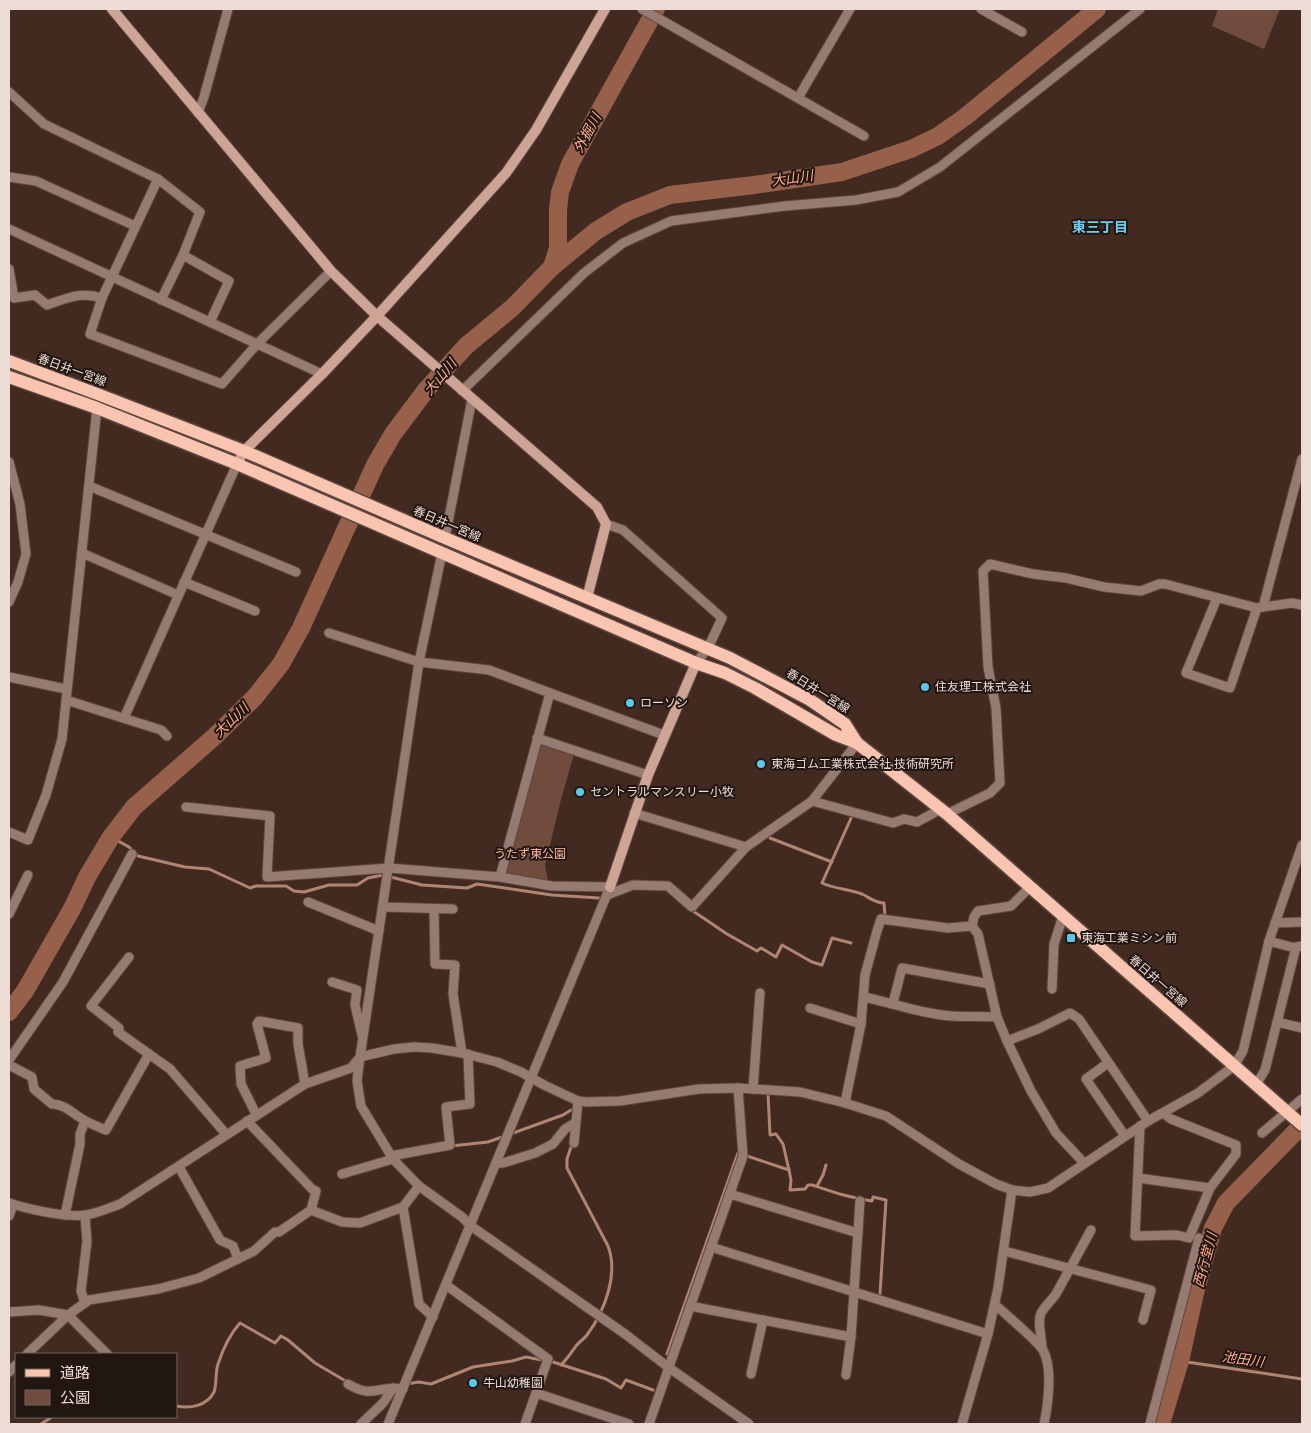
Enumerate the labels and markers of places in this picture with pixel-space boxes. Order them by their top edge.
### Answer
place label: 住友理工株式会社 [935,680,1031,694]
marker: 住友理工株式会社 [919,681,931,693]
place label: ローソン [640,696,688,710]
marker: ローソン [624,697,636,709]
place label: 東海ゴム工業株式会社 技術研究所 [771,757,954,771]
marker: 東海ゴム工業株式会社 技術研究所 [755,758,767,770]
place label: セントラルマンスリー小牧 [590,785,734,799]
marker: セントラルマンスリー小牧 [574,786,586,798]
place label: 東海工業ミシン前 [1081,931,1177,945]
marker: 東海工業ミシン前 [1065,932,1077,944]
place label: 牛山幼稚園 [483,1376,543,1390]
marker: 牛山幼稚園 [467,1377,479,1389]

